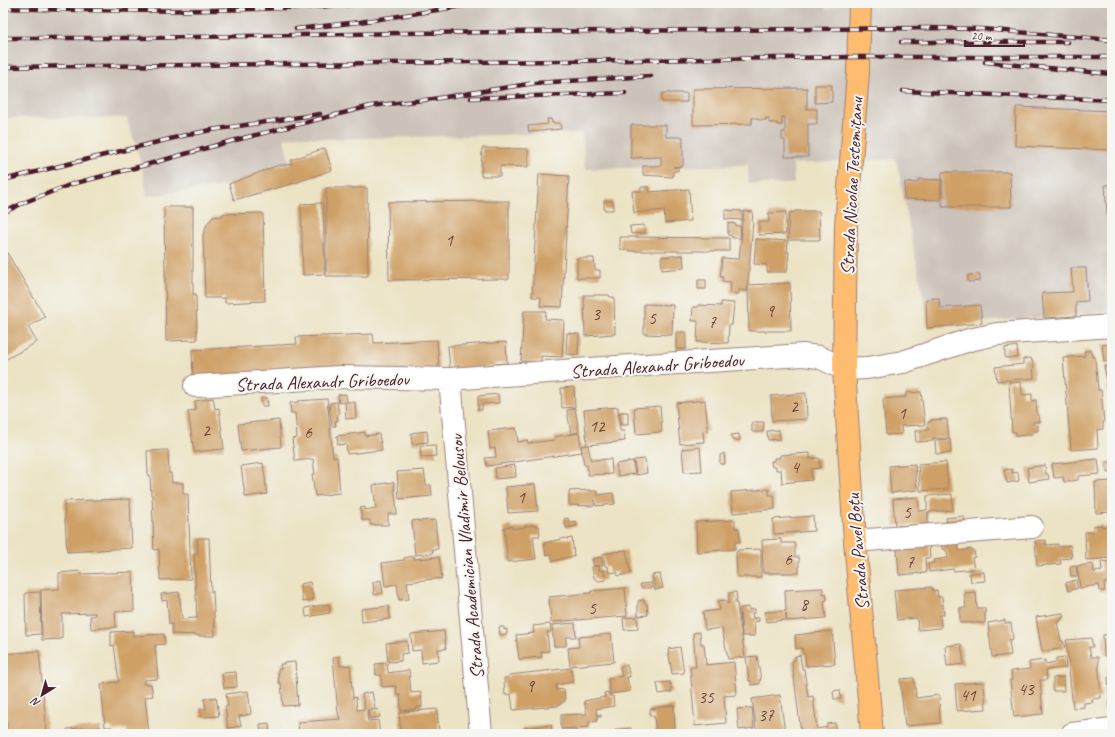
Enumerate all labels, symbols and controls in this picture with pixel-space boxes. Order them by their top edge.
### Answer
scale bar [965,22,1024,48]
text: 20 m [971,28,993,44]
street label: Strada Nicolae Testemițanu [835,94,869,276]
house number: 1 [445,230,454,251]
house number: 9 [766,301,775,322]
house number: 3 [592,304,601,325]
house number: 5 [648,308,657,329]
house number: 7 [708,312,717,333]
street label: Strada Alexandr Griboedov [570,348,746,384]
street label: Strada Alexandr Griboedov [235,367,411,397]
house number: 2 [790,396,799,417]
house number: 1 [898,403,907,424]
house number: 12 [589,416,606,437]
house number: 2 [202,420,211,441]
house number: 6 [304,422,313,443]
street label: Strada Academician Vladimir Belousov [444,432,490,680]
house number: 4 [791,457,801,478]
house number: 1 [517,487,526,508]
street label: Strada Pavel Boțu [841,492,875,611]
house number: 5 [903,502,912,523]
house number: 6 [784,549,793,570]
house number: 7 [906,552,915,573]
house number: 8 [800,594,810,615]
house number: 5 [588,598,597,619]
north arrow [22,675,62,715]
house number: 9 [526,676,535,697]
house number: 43 [1018,679,1035,700]
house number: 41 [960,685,977,706]
house number: 35 [698,687,715,708]
text: N [27,694,43,711]
house number: 37 [758,705,775,726]

